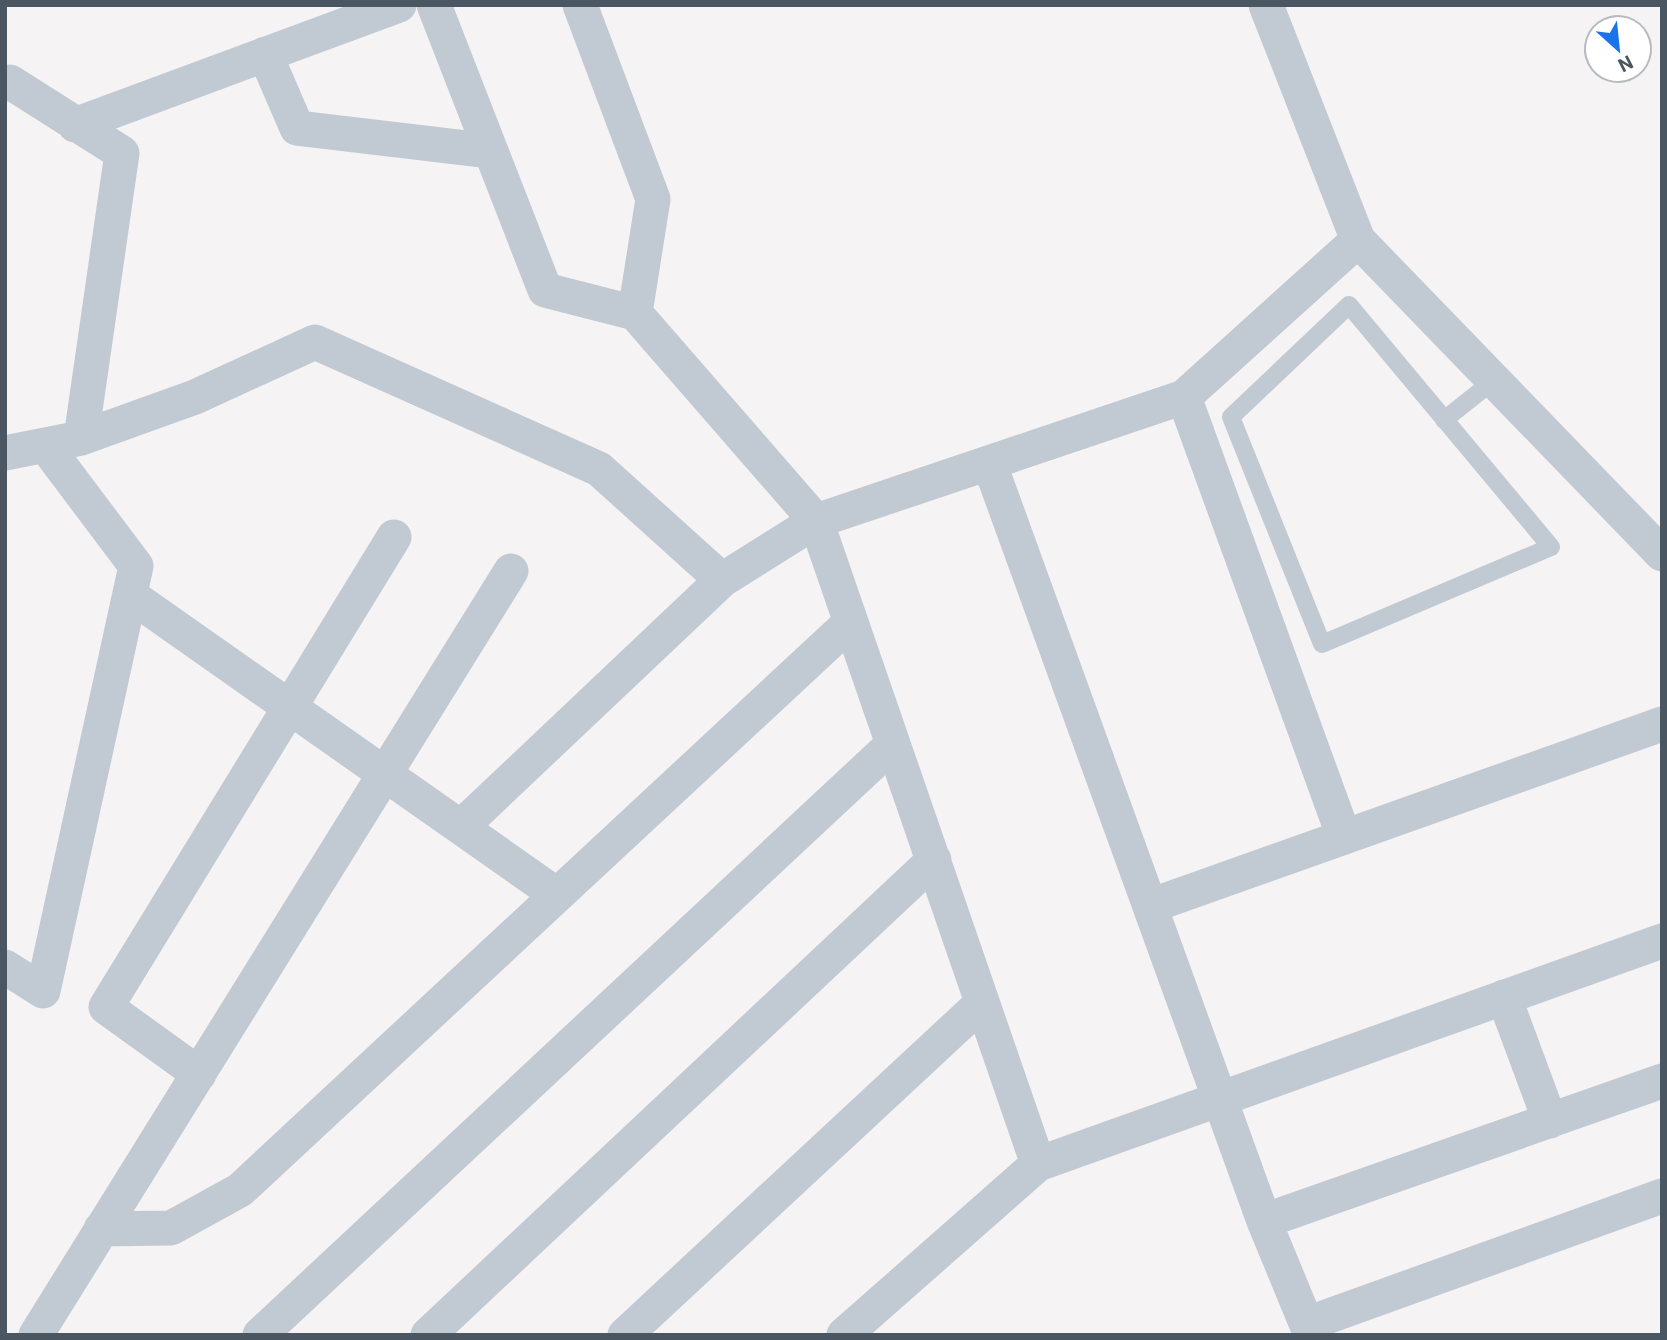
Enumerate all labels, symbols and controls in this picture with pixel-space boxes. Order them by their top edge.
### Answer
north arrow [1583,14,1653,84]
text: N [1614,50,1637,77]

